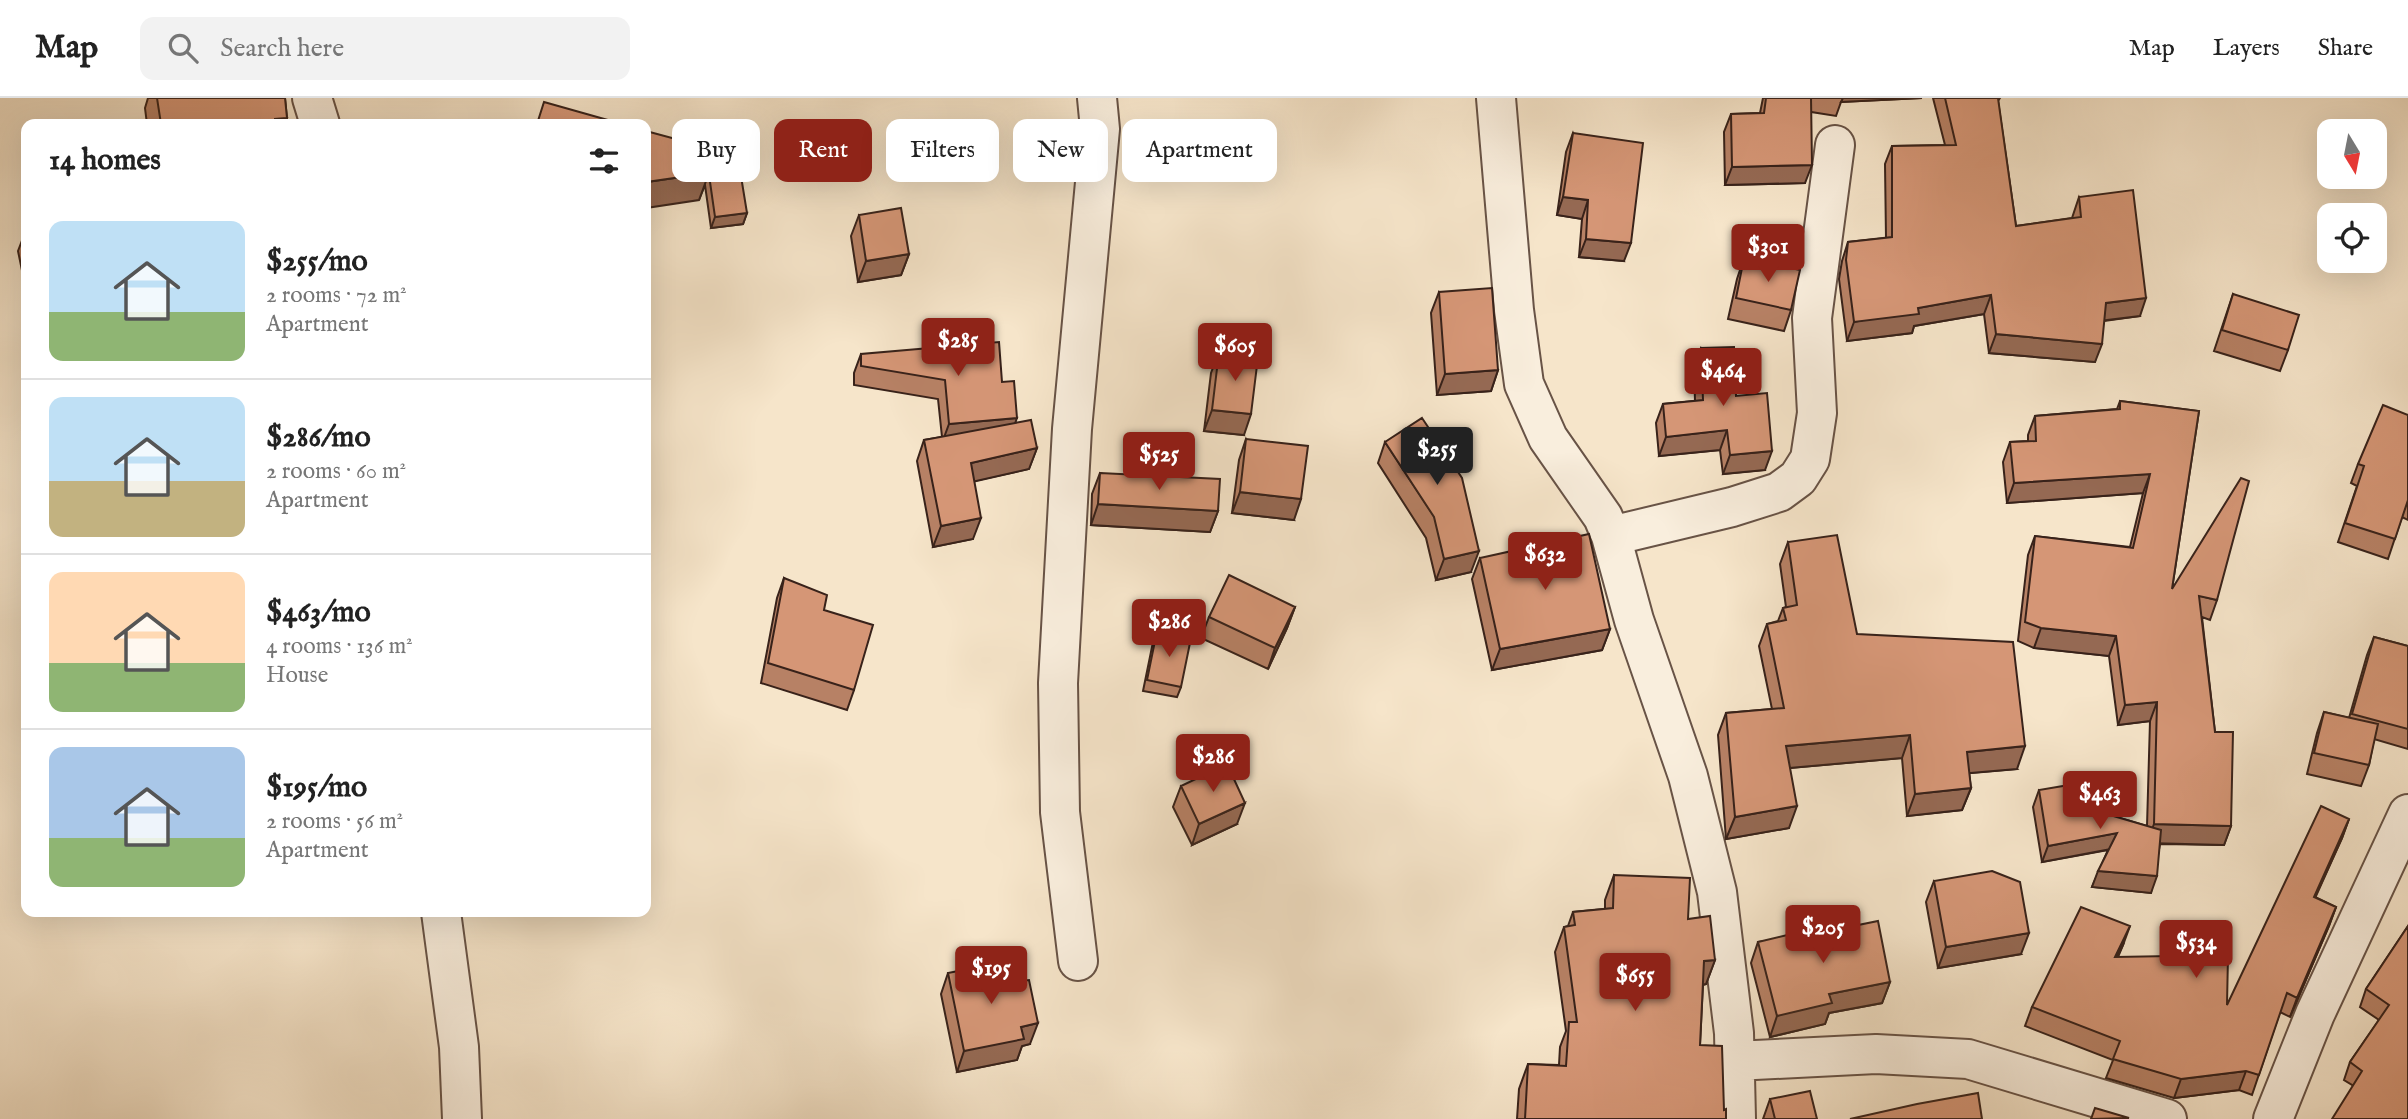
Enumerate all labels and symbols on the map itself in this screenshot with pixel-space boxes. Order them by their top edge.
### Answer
north arrow [2317,119,2387,189]
pin: $301 [1727,225,1809,284]
pin: $285 [917,318,999,378]
pin: $605 [1194,324,1276,383]
pin: $464 [1682,348,1764,408]
pin: $255 [1396,428,1478,487]
pin: $525 [1118,432,1200,492]
pin: $632 [1504,532,1586,592]
pin: $286 [1128,600,1210,659]
pin: $286 [1172,734,1254,794]
pin: $463 [2059,772,2141,831]
pin: $205 [1782,906,1864,965]
pin: $534 [2155,920,2237,980]
pin: $195 [950,946,1032,1006]
pin: $655 [1594,954,1676,1013]

